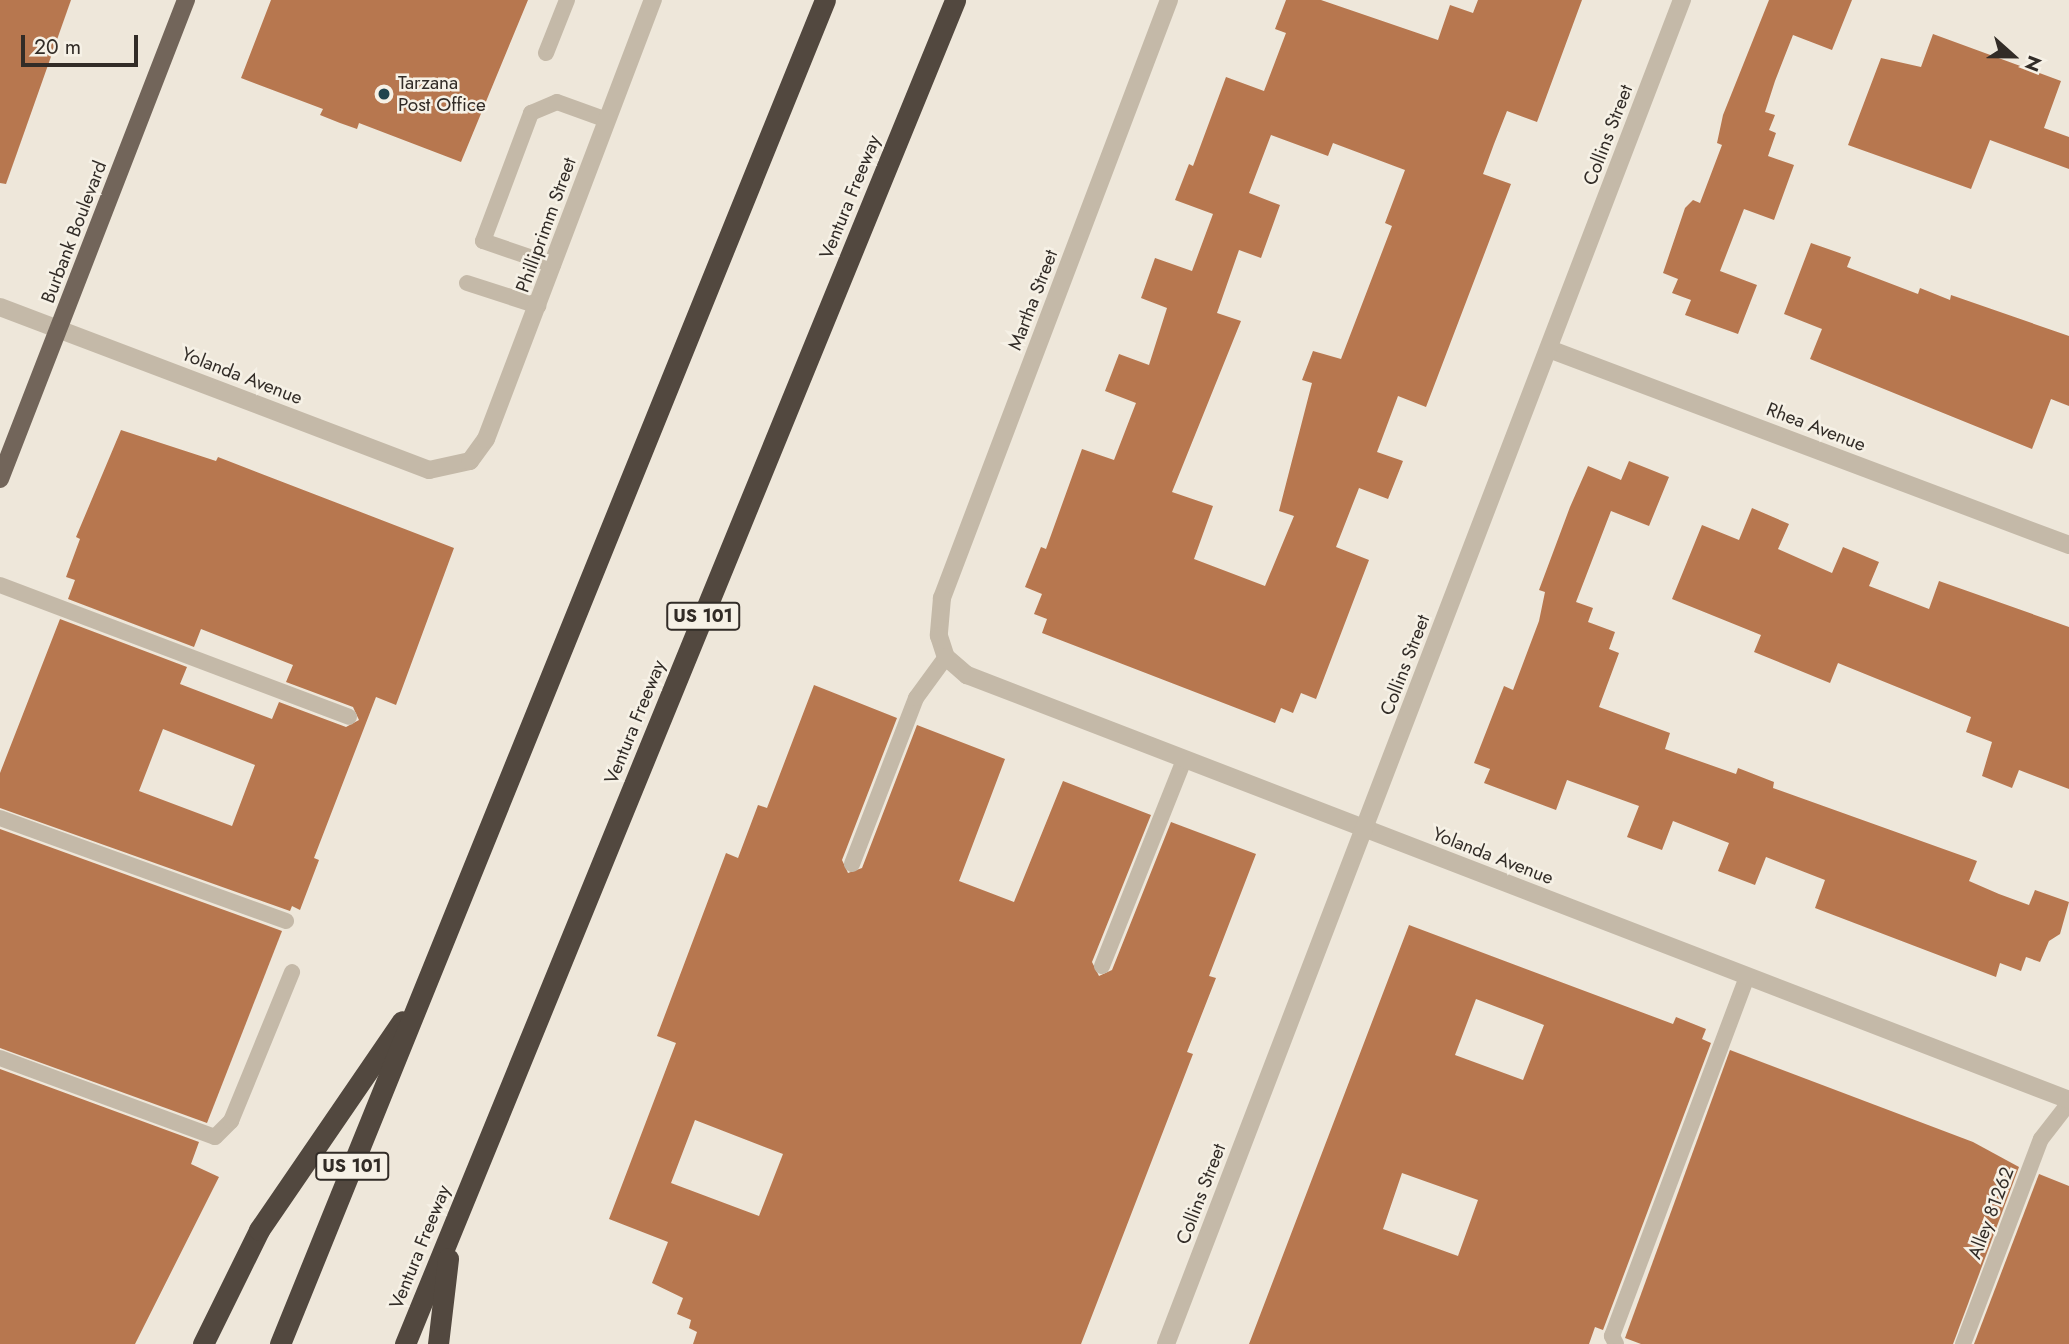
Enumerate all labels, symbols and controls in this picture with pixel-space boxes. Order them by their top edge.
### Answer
scale bar [24,21,142,65]
north arrow [1978,21,2048,91]
text: 20 m [34,32,81,62]
text: N [2018,52,2048,76]
place label: Tarzana Post Office [398,72,486,116]
street label: Collins Street [1578,82,1638,188]
marker: Tarzana Post Office [376,86,392,102]
street label: Ventura Freeway [815,132,885,262]
street label: Philliprimm Street [511,154,581,296]
street label: Burbank Boulevard [36,158,112,306]
street label: Martha Street [1003,247,1063,353]
street label: Yolanda Avenue [178,343,306,409]
street label: Rhea Avenue [1763,398,1869,456]
road number: US 101 [664,602,742,630]
street label: Collins Street [1375,612,1435,718]
street label: Ventura Freeway [600,657,670,787]
street label: Yolanda Avenue [1429,823,1557,889]
street label: Collins Street [1171,1141,1231,1247]
road number: US 101 [314,1152,390,1181]
street label: Alley 81262 [1963,1164,2019,1262]
street label: Ventura Freeway [385,1182,455,1312]

